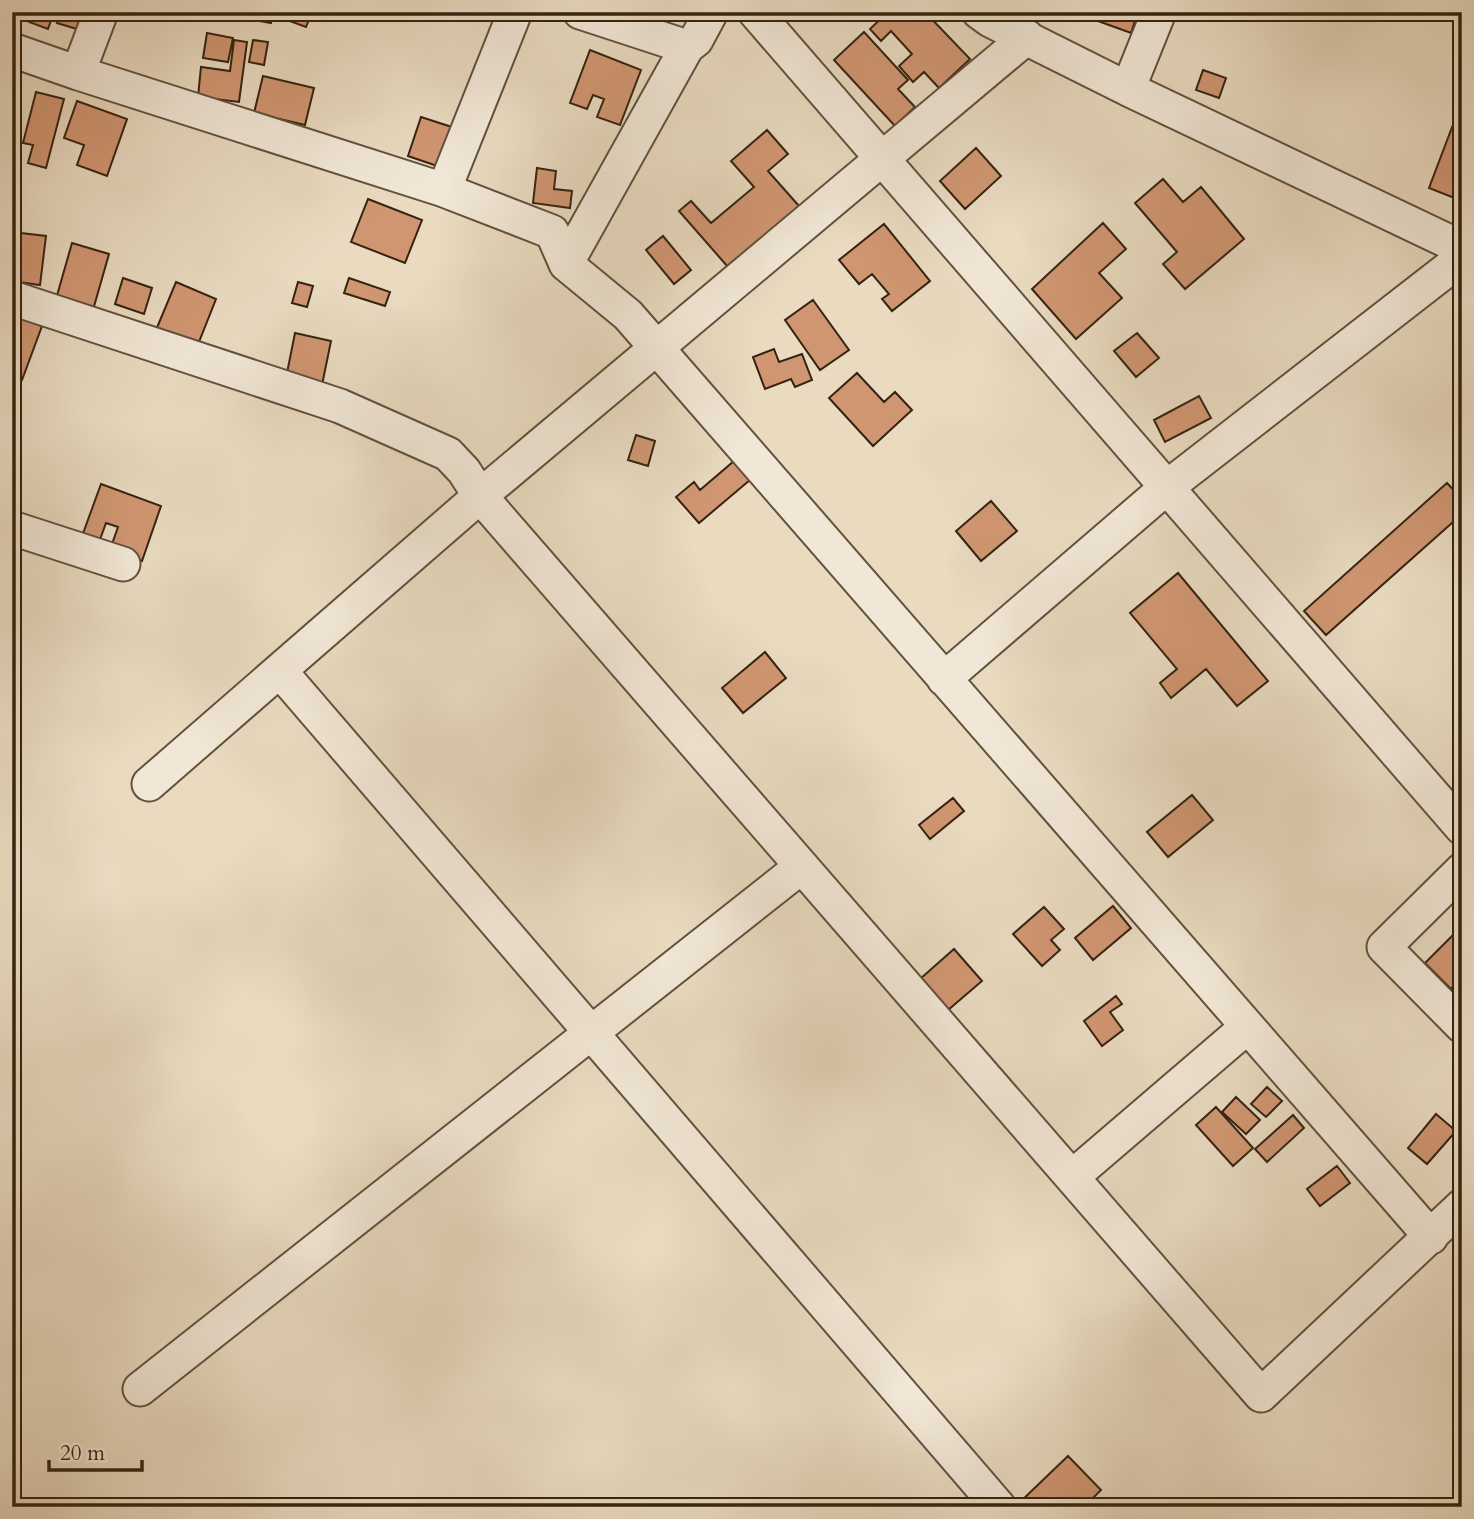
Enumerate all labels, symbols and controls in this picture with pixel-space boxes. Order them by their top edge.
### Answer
scale bar [49,1428,142,1472]
text: 20 m [60,1439,105,1468]

